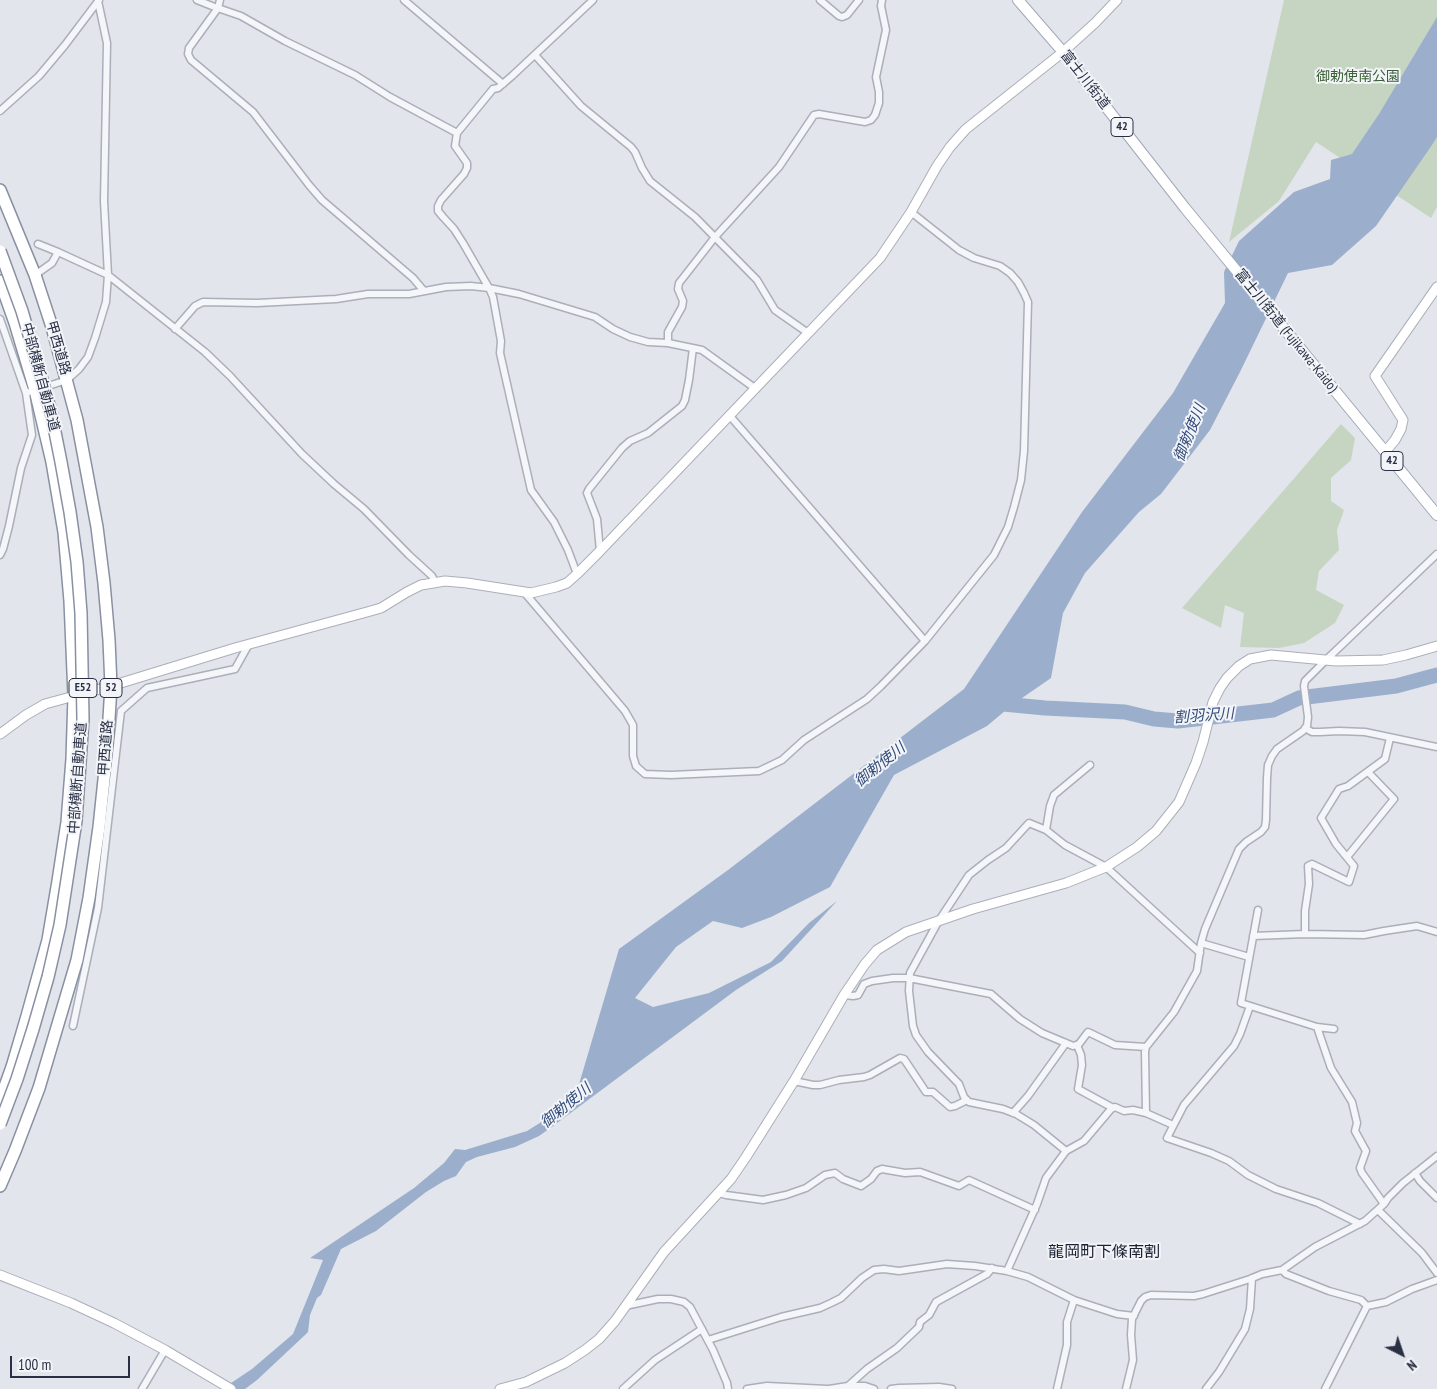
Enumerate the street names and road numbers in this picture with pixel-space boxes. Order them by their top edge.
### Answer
street label: 富士川街道 [1057,47,1113,113]
road number: 42 [1111,118,1133,136]
street label: 富士川街道 (Fujikawa-Kaido) [1231,266,1341,396]
street label: 甲西道路 [42,319,74,377]
street label: 中部横断自動車道 [17,321,63,433]
road number: 42 [1381,452,1403,471]
road number: E52 [69,678,97,698]
road number: 52 [100,678,122,698]
street label: 甲西道路 [96,719,116,777]
street label: 中部横断自動車道 [66,722,90,834]

